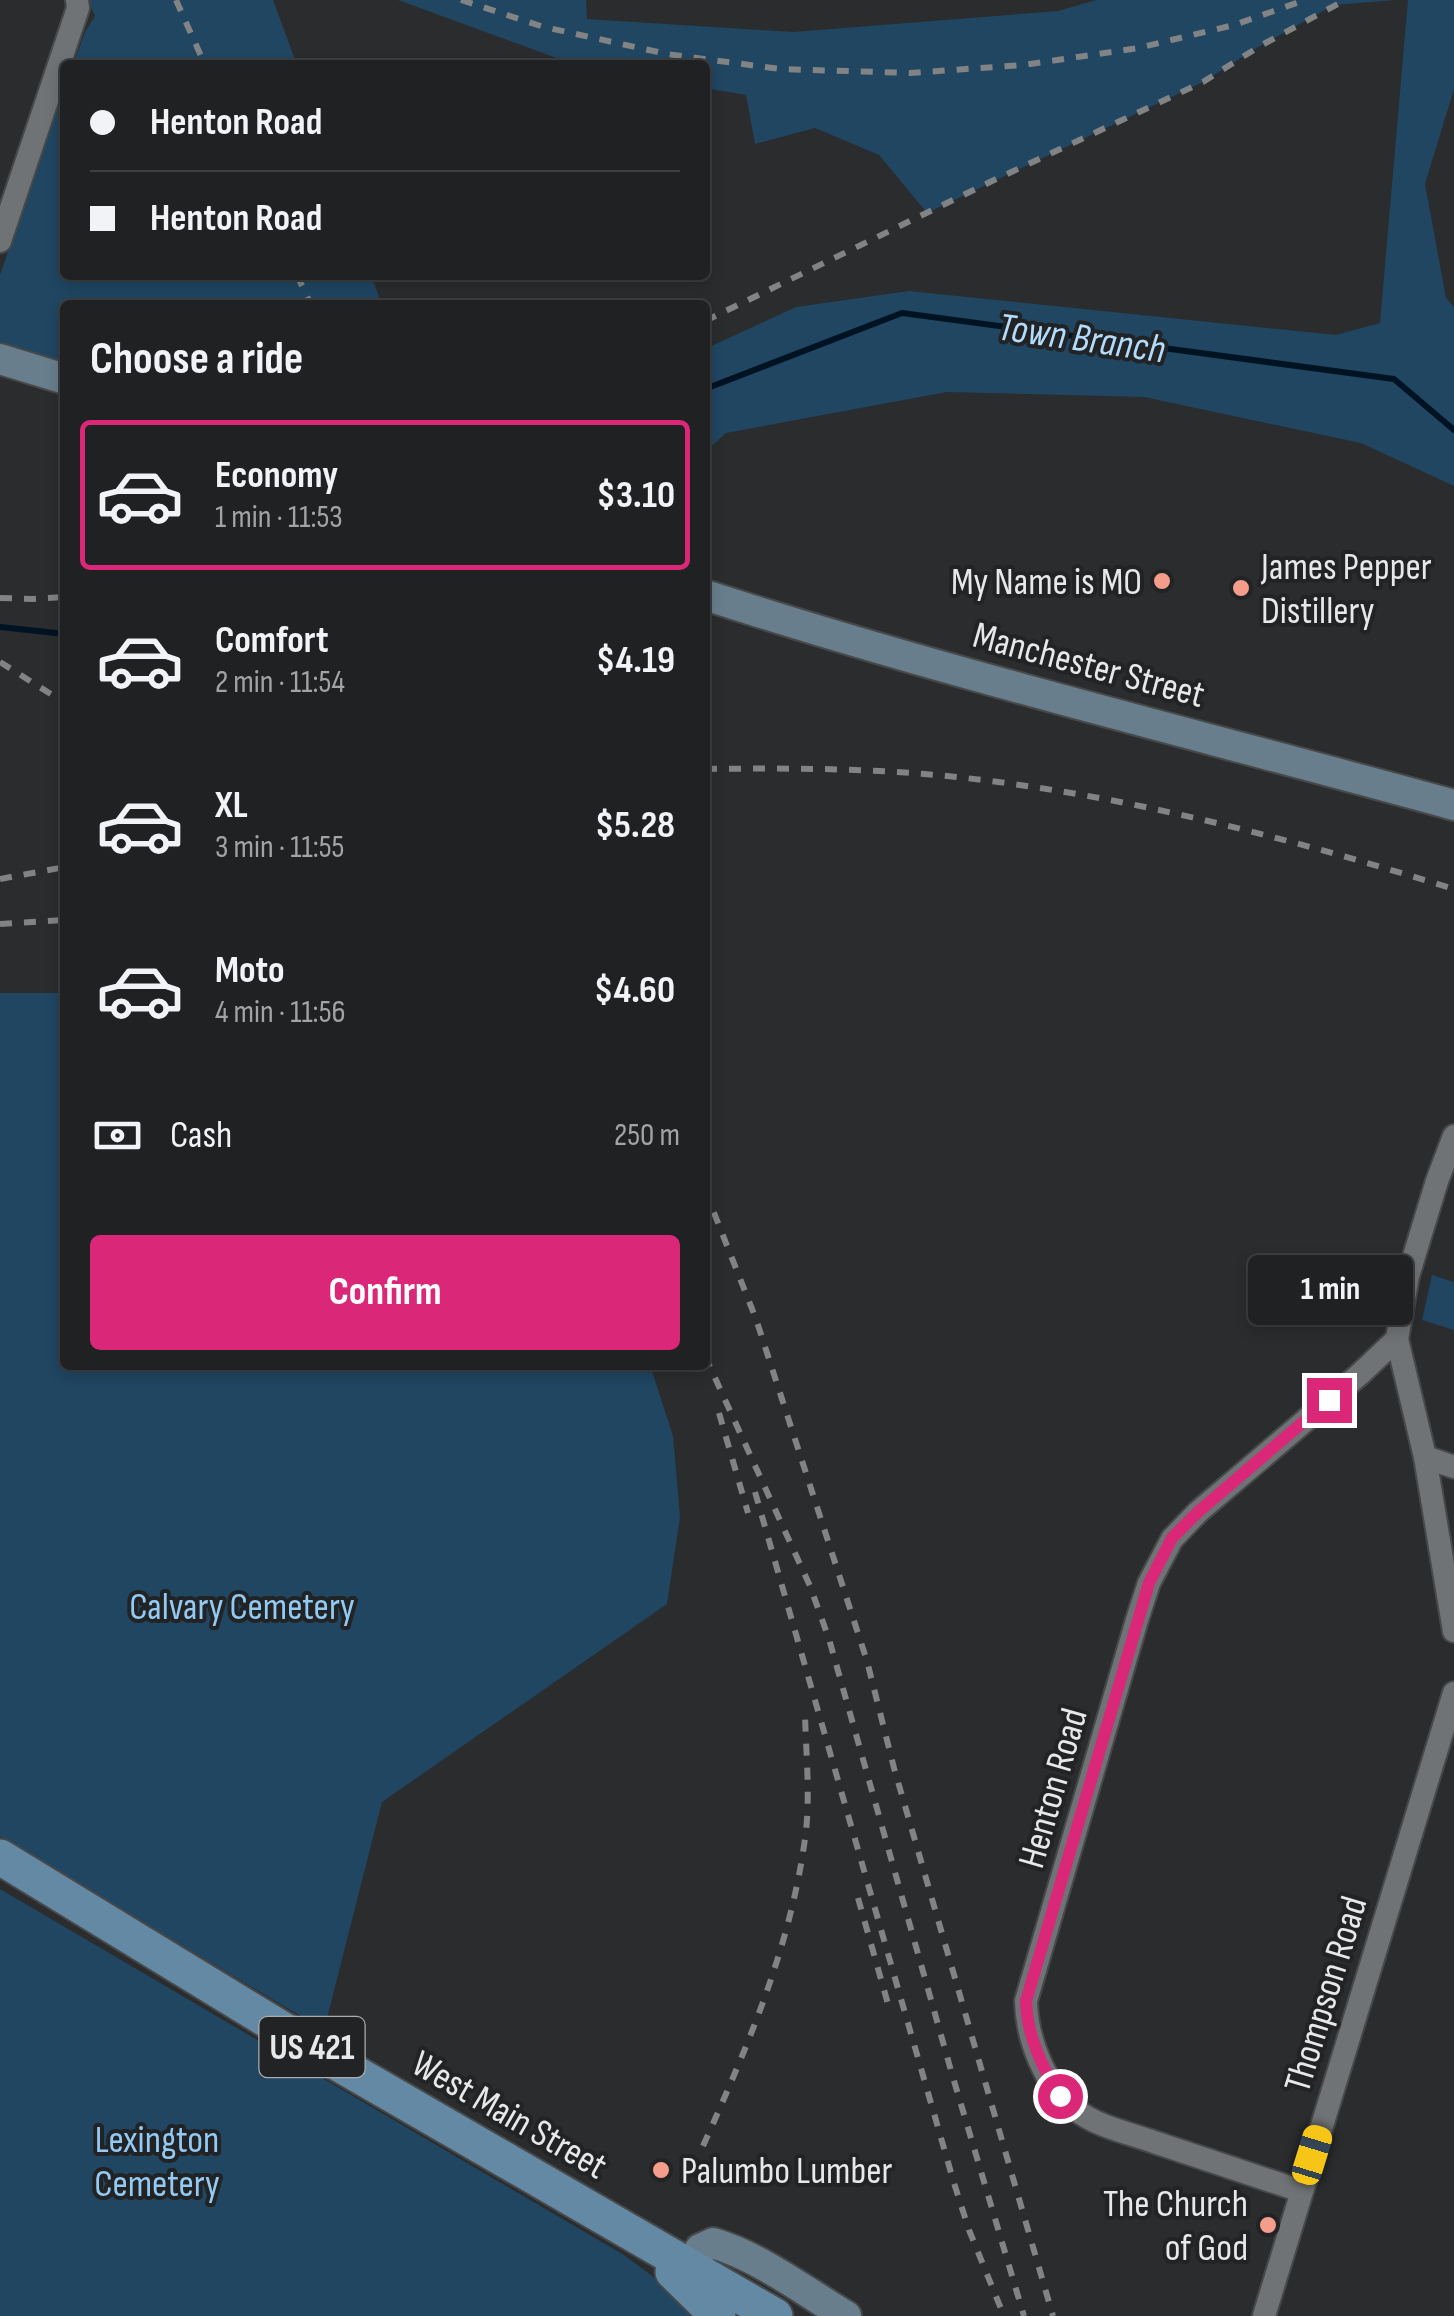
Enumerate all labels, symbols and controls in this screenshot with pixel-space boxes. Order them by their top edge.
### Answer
text: Henton Road [150,100,322,145]
text: Henton Road [150,196,322,241]
water label: Town Branch [995,304,1168,374]
text: Choose a ride [90,332,303,387]
icon: car [95,450,185,540]
text: Economy [215,453,338,498]
text: $3.10 [597,473,675,518]
text: 1 min · 11:53 [215,498,343,537]
place label: James Pepper Distillery [1260,545,1432,634]
place label: My Name is MO [951,560,1142,605]
marker: My Name is MO [1151,570,1173,592]
marker: James Pepper Distillery [1230,577,1252,599]
street label: Manchester Street [968,613,1209,718]
icon: car [95,615,185,705]
text: Comfort [215,618,329,663]
text: $4.19 [596,638,675,683]
text: 2 min · 11:54 [215,663,345,702]
icon: car [95,780,185,870]
text: XL [215,783,248,828]
text: $5.28 [595,803,675,848]
text: 3 min · 11:55 [215,828,344,867]
icon: car [95,945,185,1035]
text: Moto [215,948,285,993]
text: $4.60 [594,968,675,1013]
text: 4 min · 11:56 [215,993,346,1032]
icon: cash [90,1108,145,1163]
text: Cash [170,1113,232,1158]
text: 250 m [614,1116,680,1155]
button: Confirm [90,1235,680,1350]
callout: 1 min [1246,1255,1412,1325]
text: 1 min [1301,1270,1360,1309]
route end [1307,1378,1352,1423]
park label: Calvary Cemetery [129,1585,355,1630]
street label: Henton Road [1009,1703,1098,1873]
street label: Thompson Road [1275,1891,1378,2098]
road number: US 421 [260,2017,364,2077]
street label: West Main Street [404,2041,615,2189]
route start [1038,2074,1083,2119]
park label: Lexington Cemetery [94,2118,220,2207]
car [1289,2122,1335,2188]
place label: Palumbo Lumber [681,2149,892,2194]
marker: Palumbo Lumber [650,2159,672,2181]
place label: The Church of God [1103,2182,1248,2271]
marker: The Church of God [1257,2214,1279,2236]

